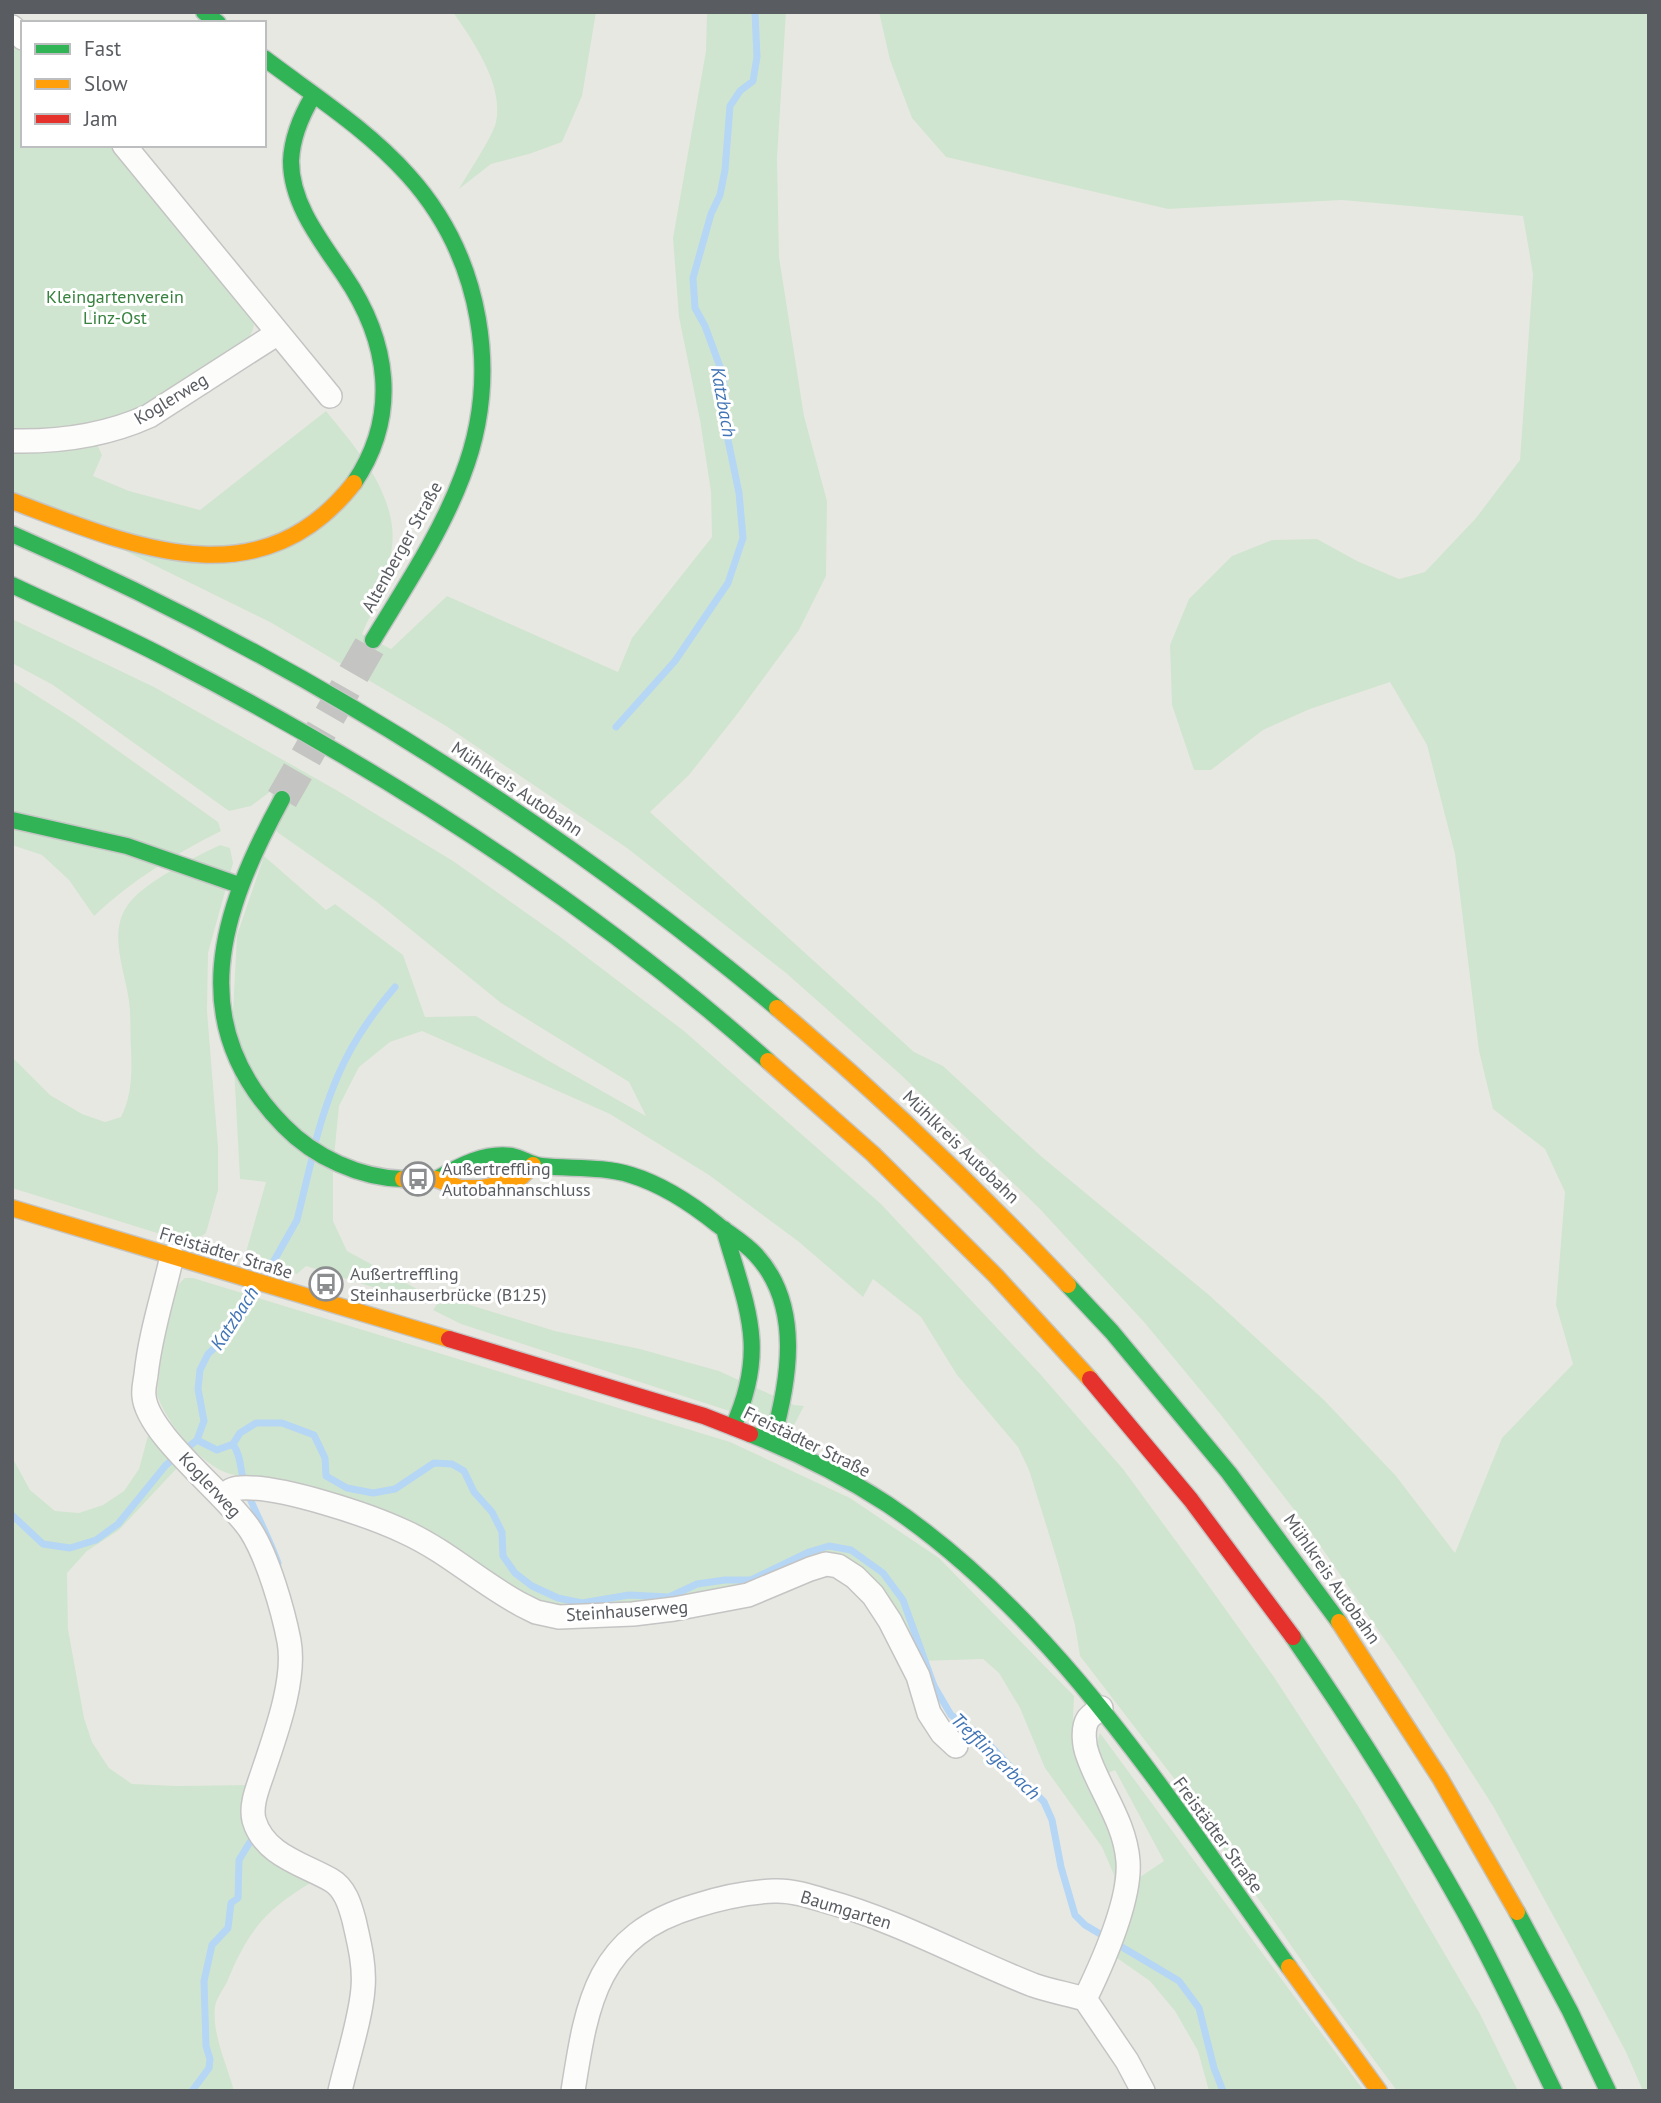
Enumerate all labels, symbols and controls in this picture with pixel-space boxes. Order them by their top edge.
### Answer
legend [21,21,266,147]
text: Fast [84,35,121,62]
text: Slow [84,70,128,97]
text: Jam [83,105,118,132]
park label: Kleingartenverein Linz-Ost [46,285,184,329]
water label: Katzbach [706,365,742,439]
street label: Koglerweg [130,368,212,429]
street label: Altenberger Straße [356,477,447,616]
street label: Mühlkreis Autobahn [447,736,587,841]
street label: Mühlkreis Autobahn [898,1085,1025,1208]
place label: Außertreffling Autobahnanschluss [442,1157,591,1201]
bus stop icon: Außertreffling Autobahnanschluss [399,1160,437,1198]
street label: Freistädter Straße [157,1221,296,1284]
place label: Außertreffling Steinhauserbrücke (B125) [350,1262,547,1306]
bus stop icon: Außertreffling Steinhauserbrücke (B125) [307,1265,345,1303]
water label: Katzbach [205,1282,263,1354]
street label: Freistädter Straße [740,1401,874,1482]
street label: Koglerweg [174,1447,247,1522]
street label: Mühlkreis Autobahn [1279,1509,1386,1648]
street label: Steinhauserweg [565,1595,689,1626]
water label: Trefflingerbach [946,1707,1046,1805]
street label: Freistädter Straße [1168,1772,1268,1897]
street label: Baumgarten [798,1885,894,1934]

